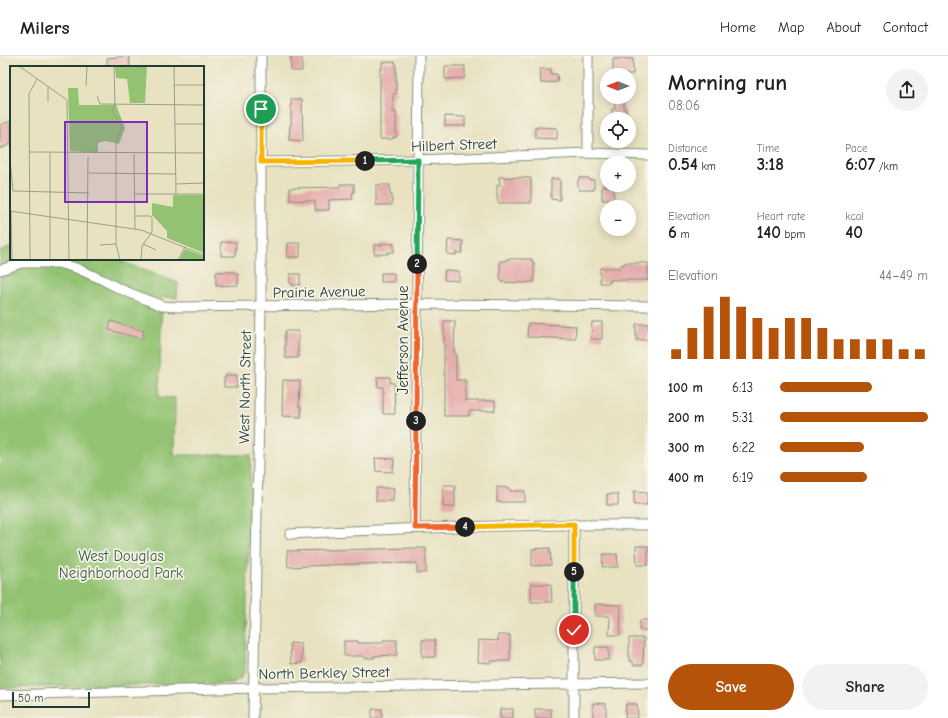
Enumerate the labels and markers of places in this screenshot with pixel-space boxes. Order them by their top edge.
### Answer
pin [244,92,278,126]
pin: 1 [355,151,375,171]
pin: 2 [407,254,427,274]
pin: 3 [406,411,426,431]
pin: 4 [455,517,475,537]
pin: 5 [564,562,584,582]
pin [557,613,591,647]

